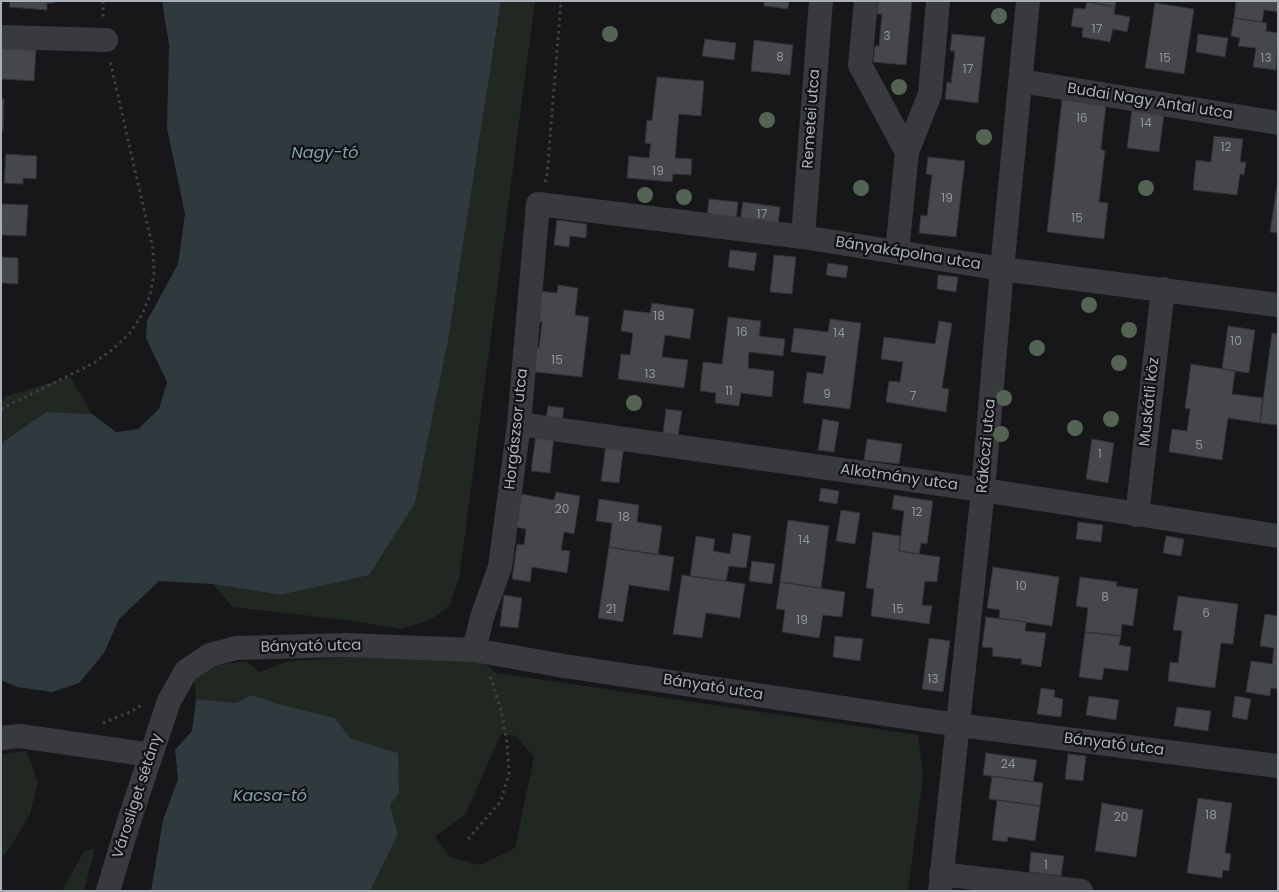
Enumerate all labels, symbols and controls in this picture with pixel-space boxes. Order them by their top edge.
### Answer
house number: 17 [1092,23,1102,37]
house number: 3 [883,30,891,44]
house number: 8 [776,51,784,65]
house number: 15 [1159,52,1171,66]
house number: 13 [1261,52,1271,66]
house number: 17 [963,63,973,77]
street label: Remetei utca [800,69,824,169]
street label: Budai Nagy Antal utca [1066,80,1234,124]
house number: 16 [1076,112,1088,126]
house number: 14 [1140,117,1152,131]
house number: 12 [1221,141,1231,155]
water label: Nagy-tó [292,144,358,164]
house number: 19 [652,165,664,179]
house number: 19 [941,192,953,206]
house number: 17 [757,208,767,222]
house number: 15 [1071,212,1083,226]
street label: Bányakápolna utca [834,234,982,274]
house number: 18 [653,310,665,324]
house number: 16 [736,326,748,340]
house number: 14 [833,327,845,341]
house number: 10 [1230,335,1242,349]
house number: 15 [551,354,563,368]
street label: Muskátli köz [1136,357,1164,447]
street label: Horgászsor utca [502,367,532,491]
house number: 13 [645,368,655,382]
house number: 11 [725,385,733,399]
house number: 9 [823,388,831,402]
house number: 7 [910,390,916,404]
street label: Rákóczi utca [974,398,1000,494]
house number: 5 [1195,439,1203,453]
house number: 1 [1098,448,1102,462]
street label: Alkotmány utca [839,461,959,495]
house number: 20 [555,503,569,517]
house number: 12 [912,506,922,520]
house number: 18 [618,511,630,525]
house number: 14 [798,534,810,548]
house number: 10 [1015,580,1027,594]
house number: 8 [1101,591,1109,605]
house number: 21 [606,603,616,617]
house number: 15 [892,603,904,617]
house number: 6 [1202,607,1210,621]
house number: 19 [796,614,808,628]
street label: Bányató utca [260,637,362,657]
street label: Bányató utca [662,671,764,705]
house number: 13 [928,673,938,687]
street label: Bányató utca [1063,730,1165,760]
street label: Városliget sétány [109,731,167,861]
house number: 24 [1001,758,1015,772]
water label: Kacsa-tó [233,787,307,807]
house number: 18 [1205,809,1217,823]
house number: 20 [1114,811,1128,825]
house number: 1 [1044,859,1048,873]

